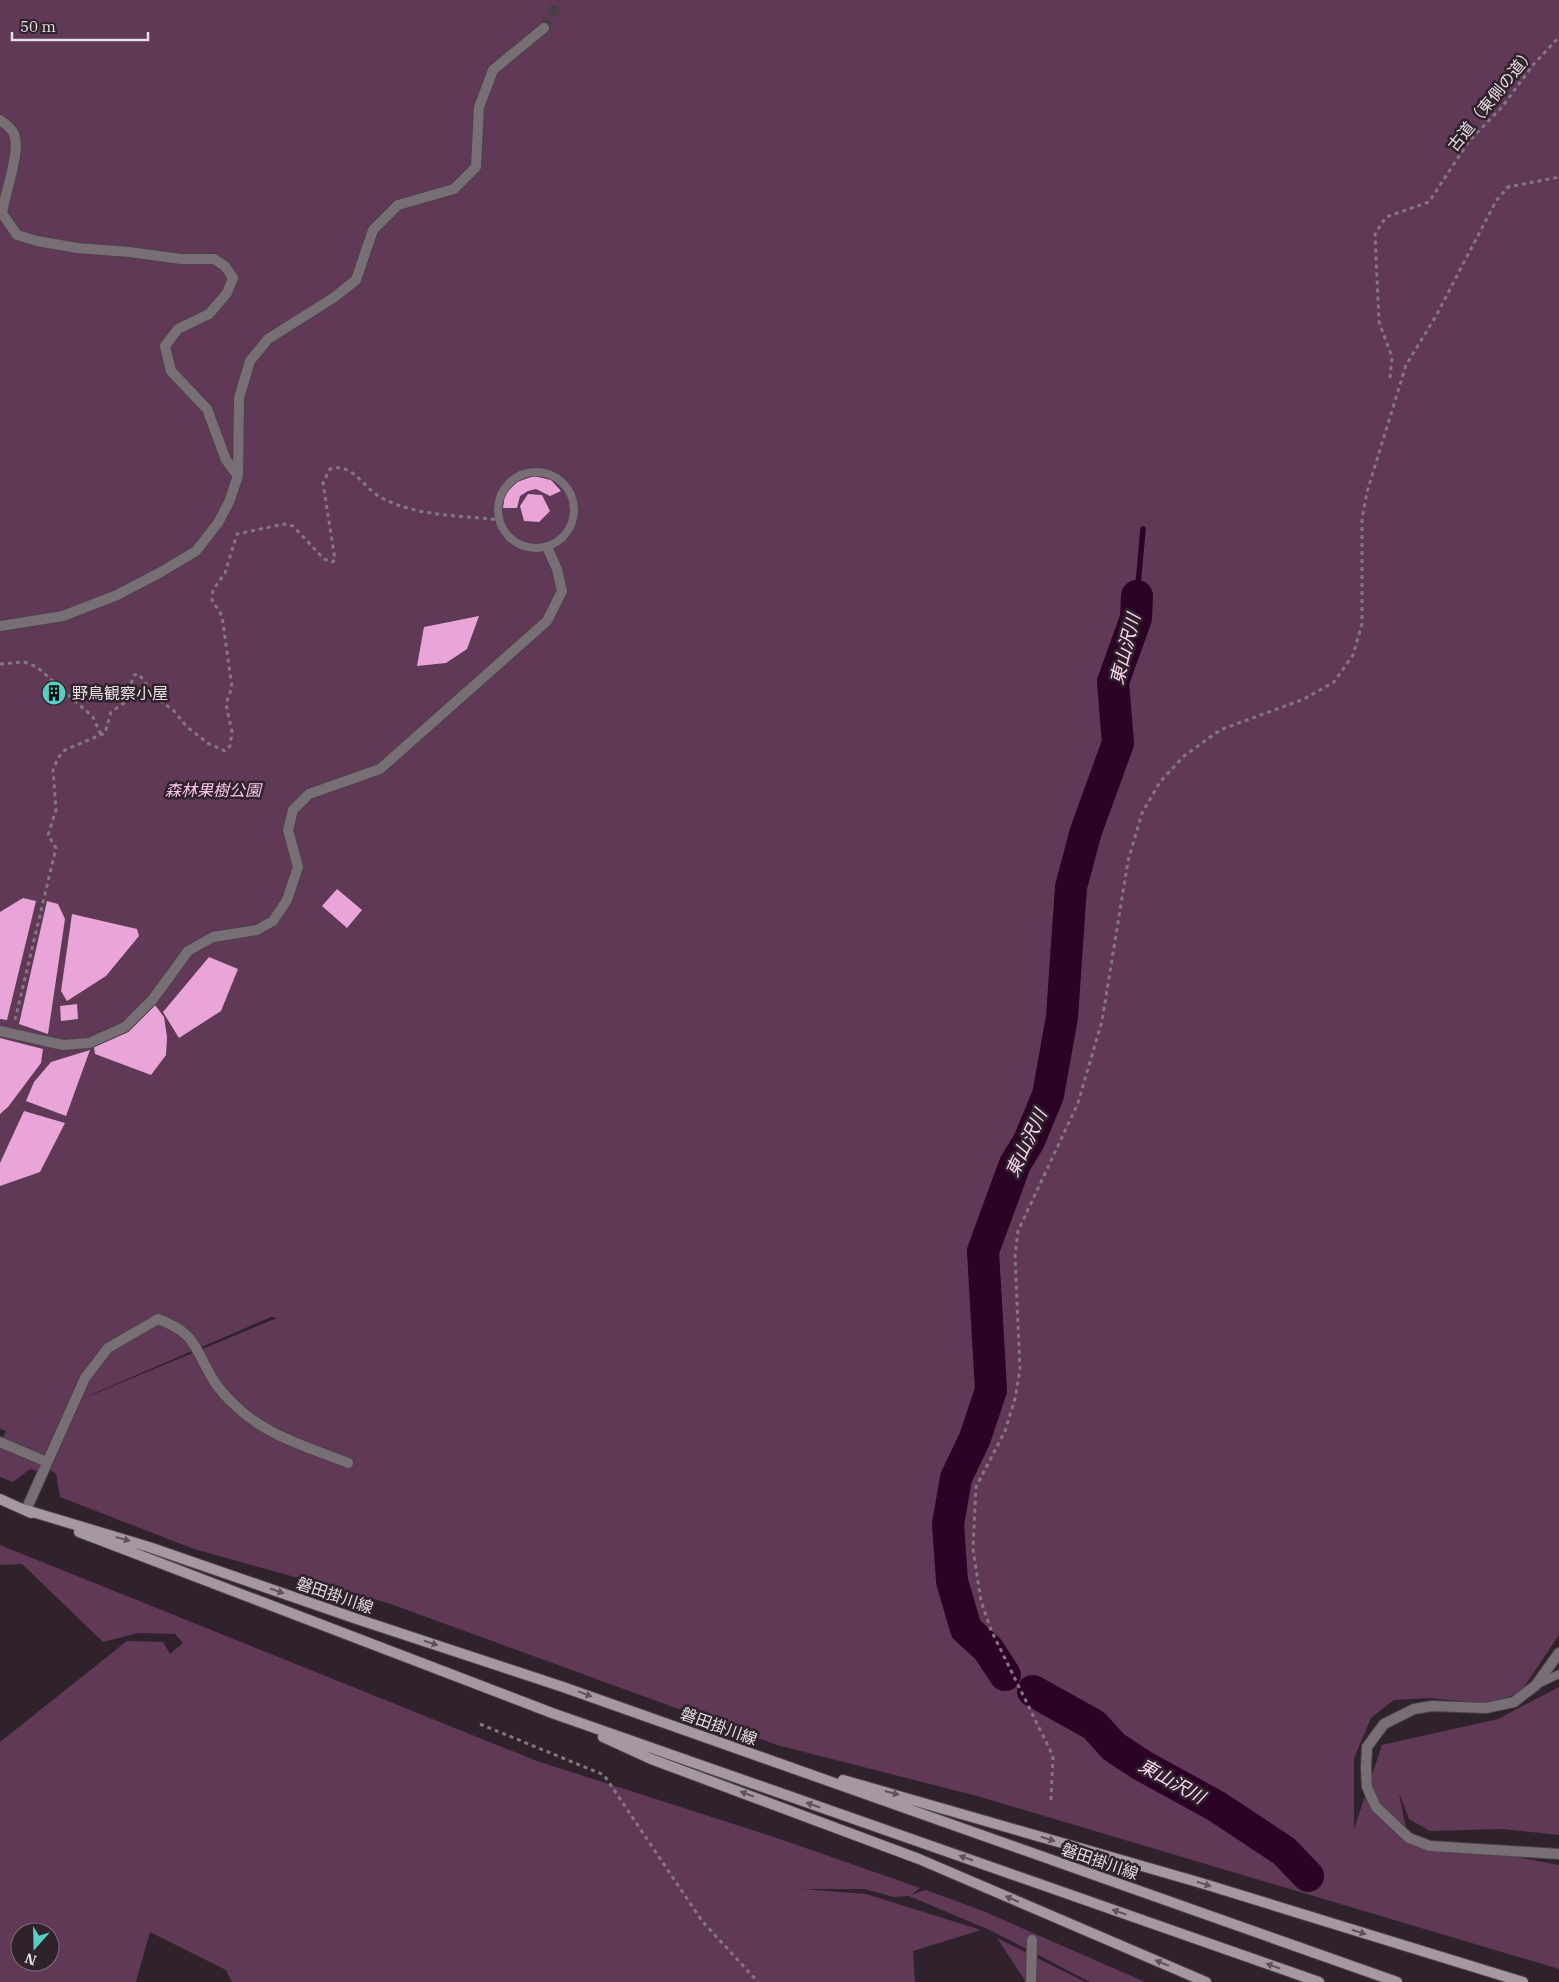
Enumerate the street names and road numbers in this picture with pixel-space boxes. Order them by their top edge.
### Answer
street label: 古道（東側の道） [1443,43,1539,155]
street label: 磐田掛川線 [294,1573,376,1617]
street label: 磐田掛川線 [678,1703,760,1749]
street label: 磐田掛川線 [1059,1839,1141,1883]

